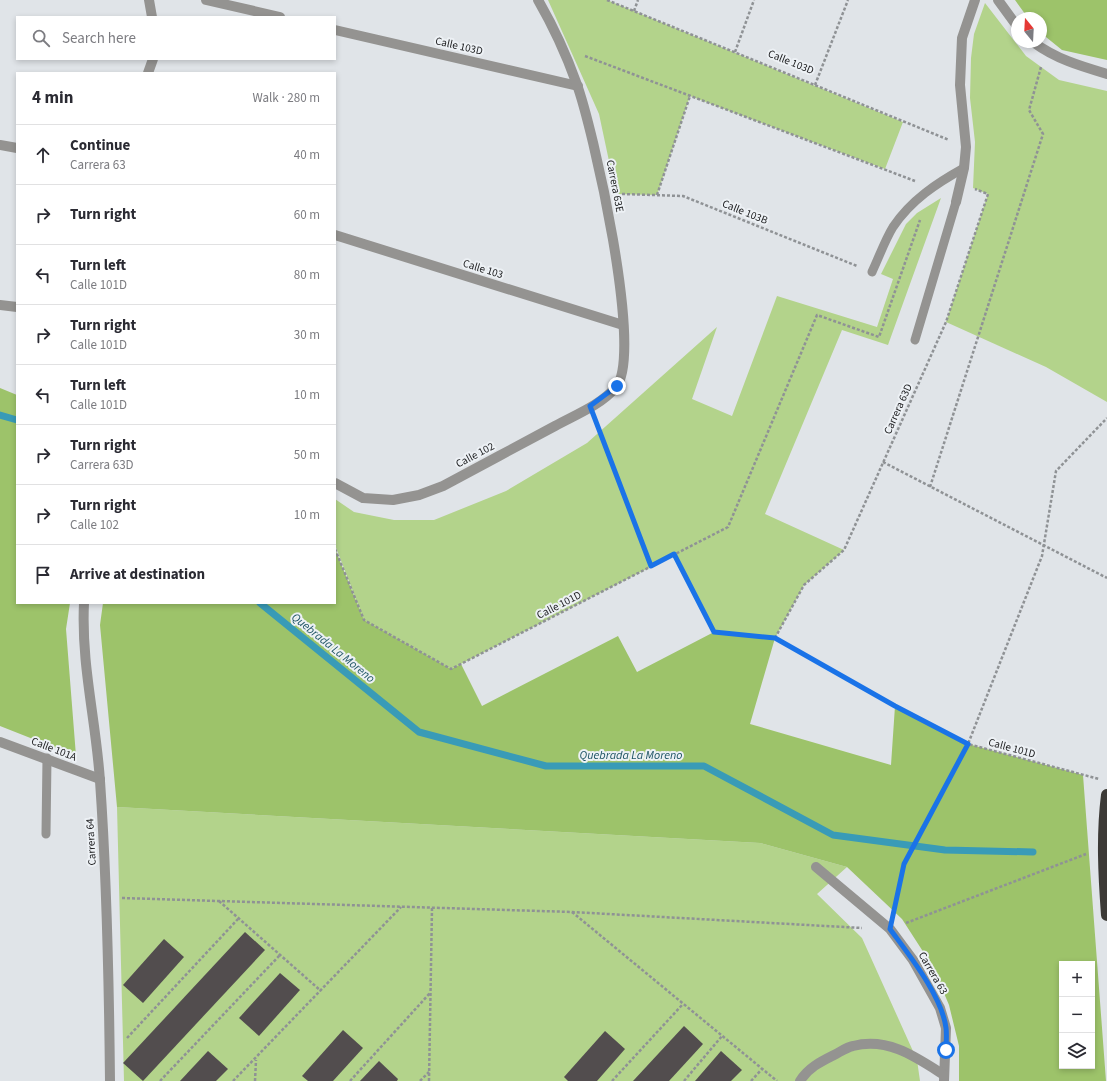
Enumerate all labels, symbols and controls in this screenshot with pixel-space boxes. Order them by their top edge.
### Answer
north arrow [1011,12,1047,48]
search box [16,16,336,60]
icon: search [30,27,52,49]
text: Search here [62,28,136,49]
street label: Calle 103D [434,33,484,59]
street label: Calle 103D [766,46,816,78]
text: 4 min [32,86,73,110]
text: Walk · 280 m [252,89,320,107]
text: Continue [70,135,130,156]
icon: ahead [32,144,54,166]
text: 40 m [294,146,320,164]
text: Carrera 63 [70,156,126,174]
street label: Carrera 63E [603,159,627,214]
street label: Calle 103B [720,196,771,228]
icon: right [32,204,54,226]
text: Turn right [70,204,136,225]
text: 60 m [294,206,320,224]
text: Turn left [70,255,126,276]
street label: Calle 103 [461,256,505,282]
icon: left [32,264,54,286]
text: 80 m [294,266,320,284]
text: Calle 101D [70,276,127,294]
text: Turn right [70,315,136,336]
icon: right [32,324,54,346]
text: 30 m [294,326,320,344]
text: Calle 101D [70,336,127,354]
text: Turn left [70,375,126,396]
route end [608,377,626,395]
street label: Carrera 63D [880,381,916,437]
icon: left [32,384,54,406]
text: 10 m [294,386,320,404]
text: Calle 101D [70,396,127,414]
text: Turn right [70,435,136,456]
street label: Calle 102 [453,439,497,471]
icon: right [32,444,54,466]
text: 50 m [294,446,320,464]
text: Carrera 63D [70,456,134,474]
text: Turn right [70,495,136,516]
icon: right [32,504,54,526]
text: 10 m [294,506,320,524]
text: Calle 102 [70,516,119,534]
icon: arrive [32,564,54,586]
text: Arrive at destination [70,564,205,585]
street label: Calle 101D [534,587,584,623]
water label: Quebrada La Moreno [288,609,378,687]
street label: Calle 101A [29,733,79,765]
street label: Calle 101D [987,735,1037,762]
water label: Quebrada La Moreno [580,747,682,764]
street label: Carrera 64 [82,818,100,866]
street label: Carrera 63 [915,949,951,997]
map controls [1059,961,1095,1069]
button: + [1059,961,1095,997]
button: − [1059,997,1095,1033]
button: layers [1059,1033,1095,1069]
route start [937,1041,955,1059]

